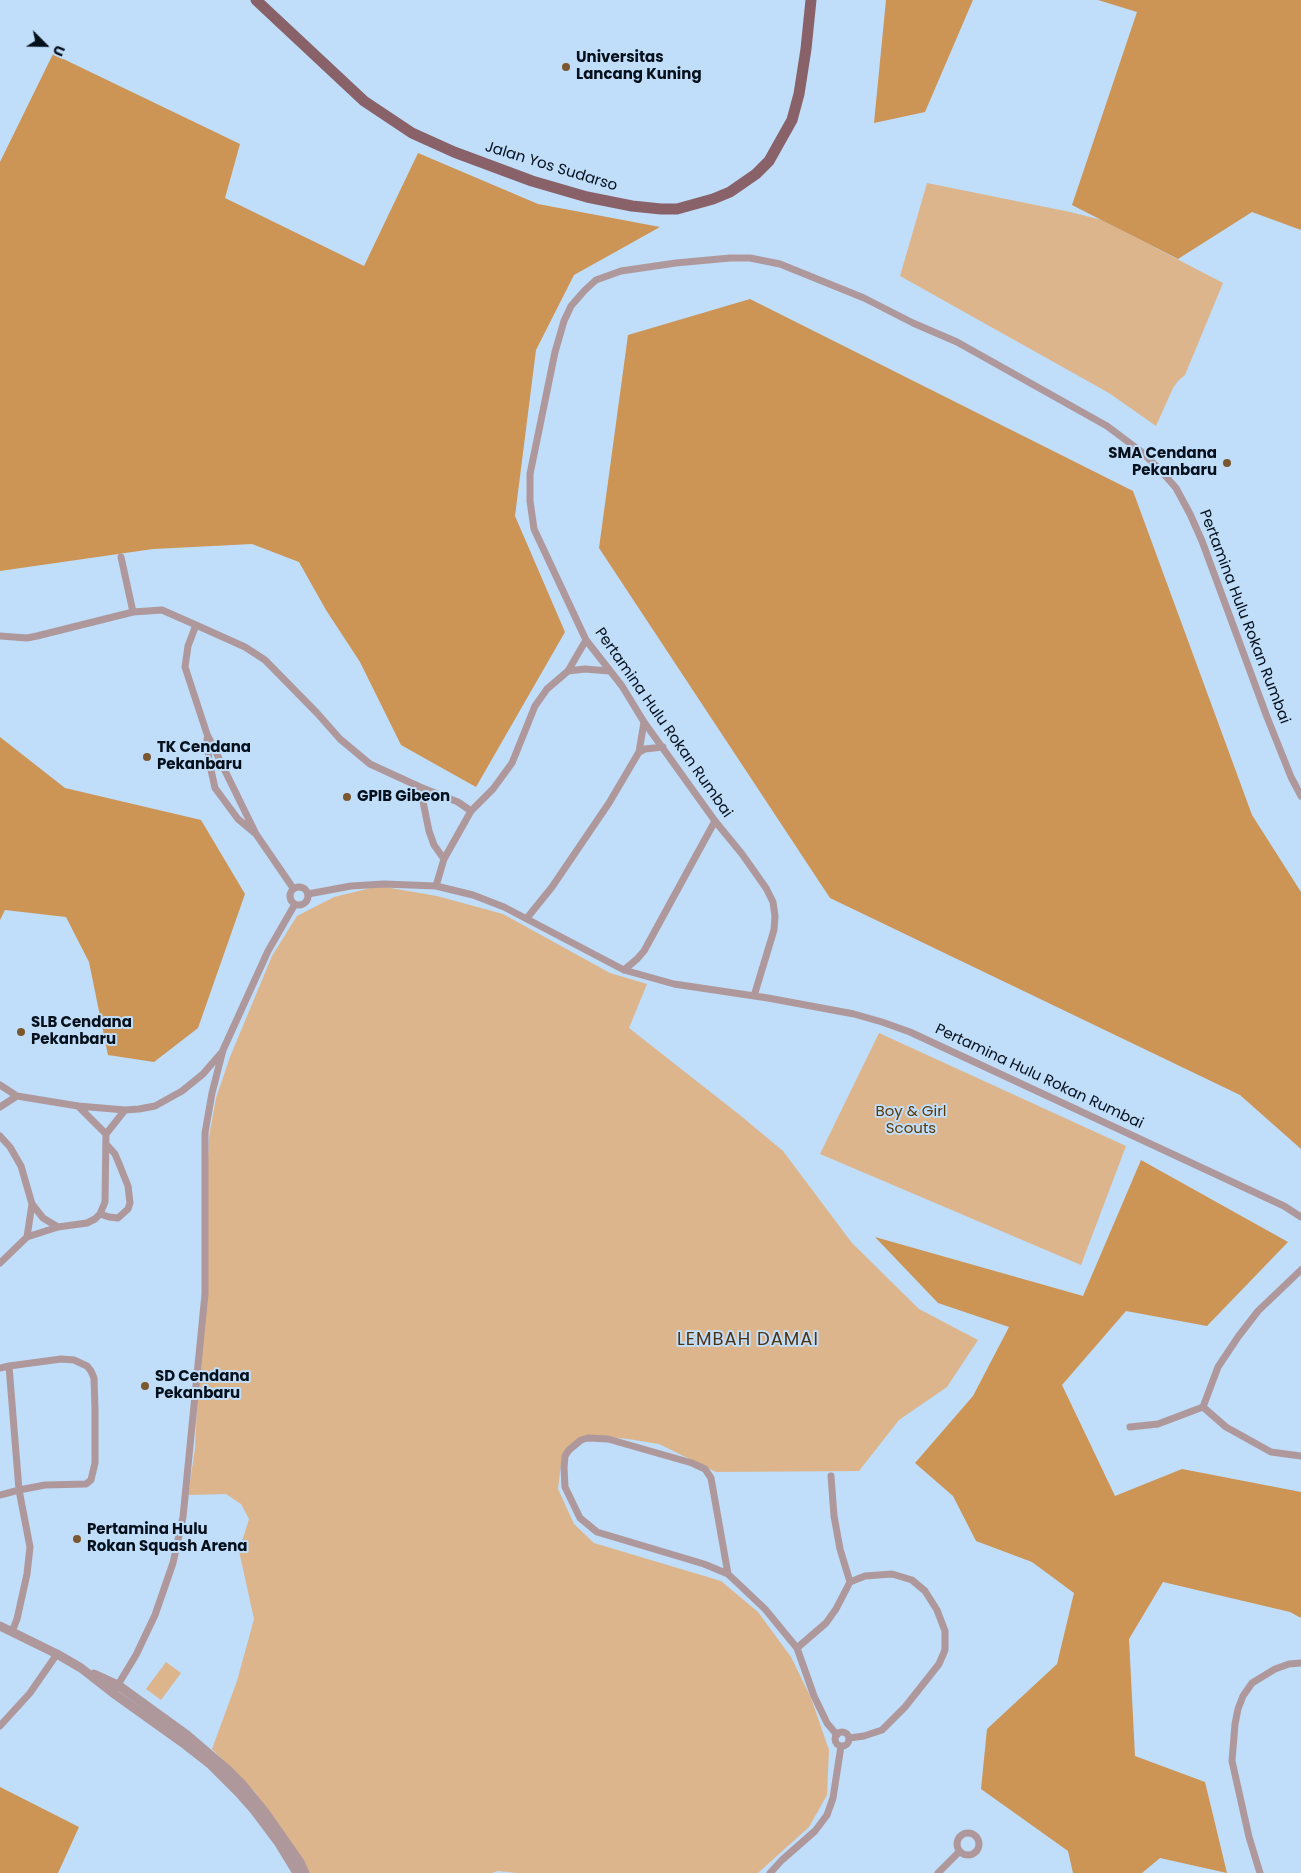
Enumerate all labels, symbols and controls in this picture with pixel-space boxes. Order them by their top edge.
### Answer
north arrow [20,20,70,70]
text: U [48,42,70,59]
place label: Universitas Lancang Kuning [576,49,702,84]
marker: Universitas Lancang Kuning [560,61,572,73]
street label: Jalan Yos Sudarso [483,138,619,196]
place label: SMA Cendana Pekanbaru [1108,445,1217,480]
marker: SMA Cendana Pekanbaru [1221,457,1233,469]
street label: Pertamina Hulu Rokan Rumbai [1195,508,1293,726]
street label: Pertamina Hulu Rokan Rumbai [590,625,736,821]
place label: TK Cendana Pekanbaru [157,739,251,774]
marker: TK Cendana Pekanbaru [141,751,153,763]
place label: GPIB Gibeon [357,788,450,806]
marker: GPIB Gibeon [341,791,353,803]
place label: SLB Cendana Pekanbaru [31,1014,132,1049]
street label: Pertamina Hulu Rokan Rumbai [932,1021,1146,1133]
marker: SLB Cendana Pekanbaru [15,1026,27,1038]
park label: Boy & Girl Scouts [876,1103,946,1138]
district label: LEMBAH DAMAI [676,1329,820,1351]
place label: SD Cendana Pekanbaru [155,1368,250,1403]
marker: SD Cendana Pekanbaru [139,1380,151,1392]
place label: Pertamina Hulu Rokan Squash Arena [87,1521,247,1556]
marker: Pertamina Hulu Rokan Squash Arena [71,1533,83,1545]

